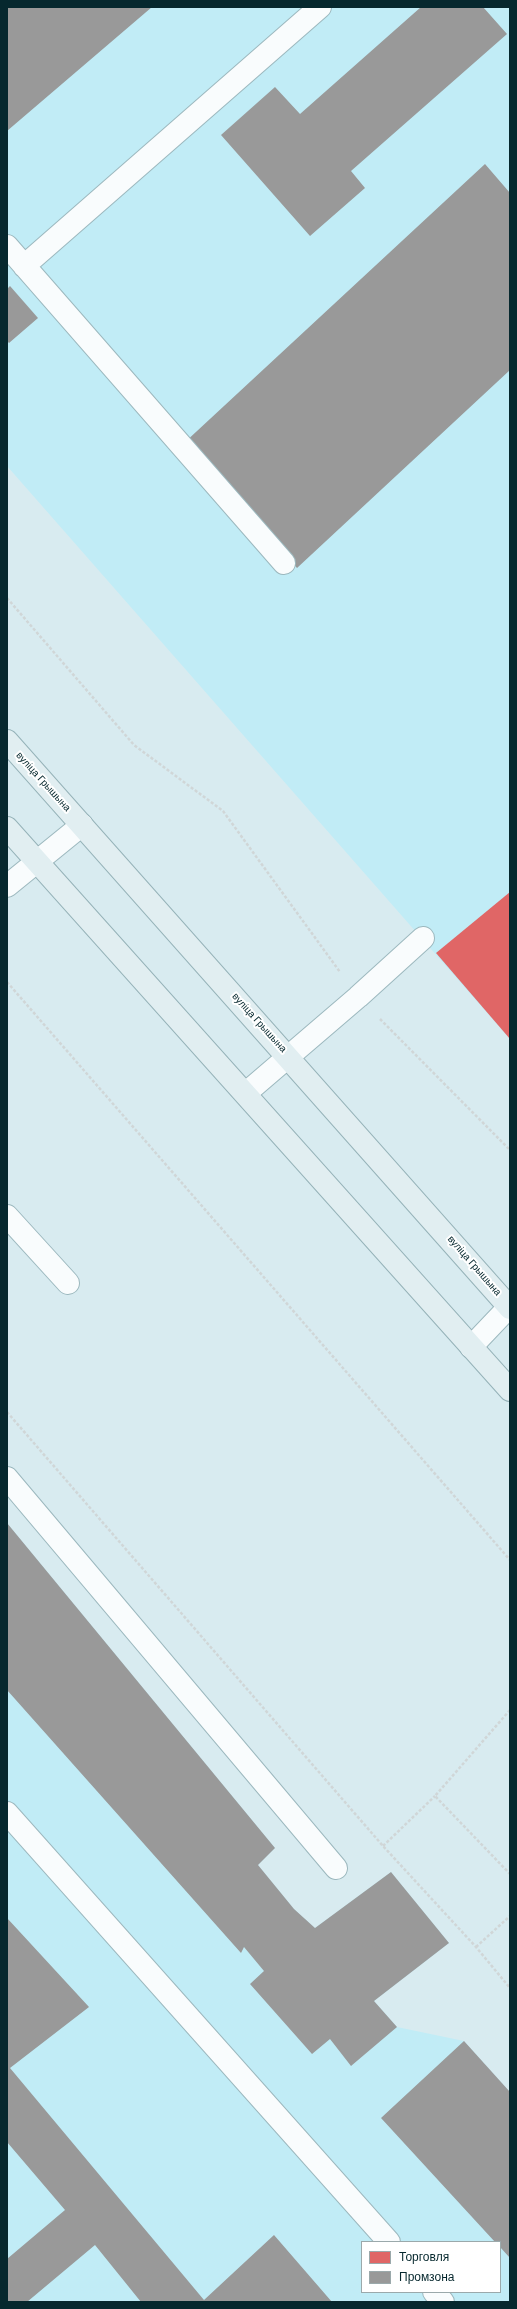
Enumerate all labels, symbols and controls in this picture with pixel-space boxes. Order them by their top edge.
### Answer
street label: вуліца Грышына [13,750,73,814]
street label: вуліца Грышына [229,991,289,1055]
street label: вуліца Грышына [445,1233,503,1299]
legend [361,2241,501,2293]
text: Торговля [399,2249,449,2265]
text: Промзона [399,2269,454,2285]

